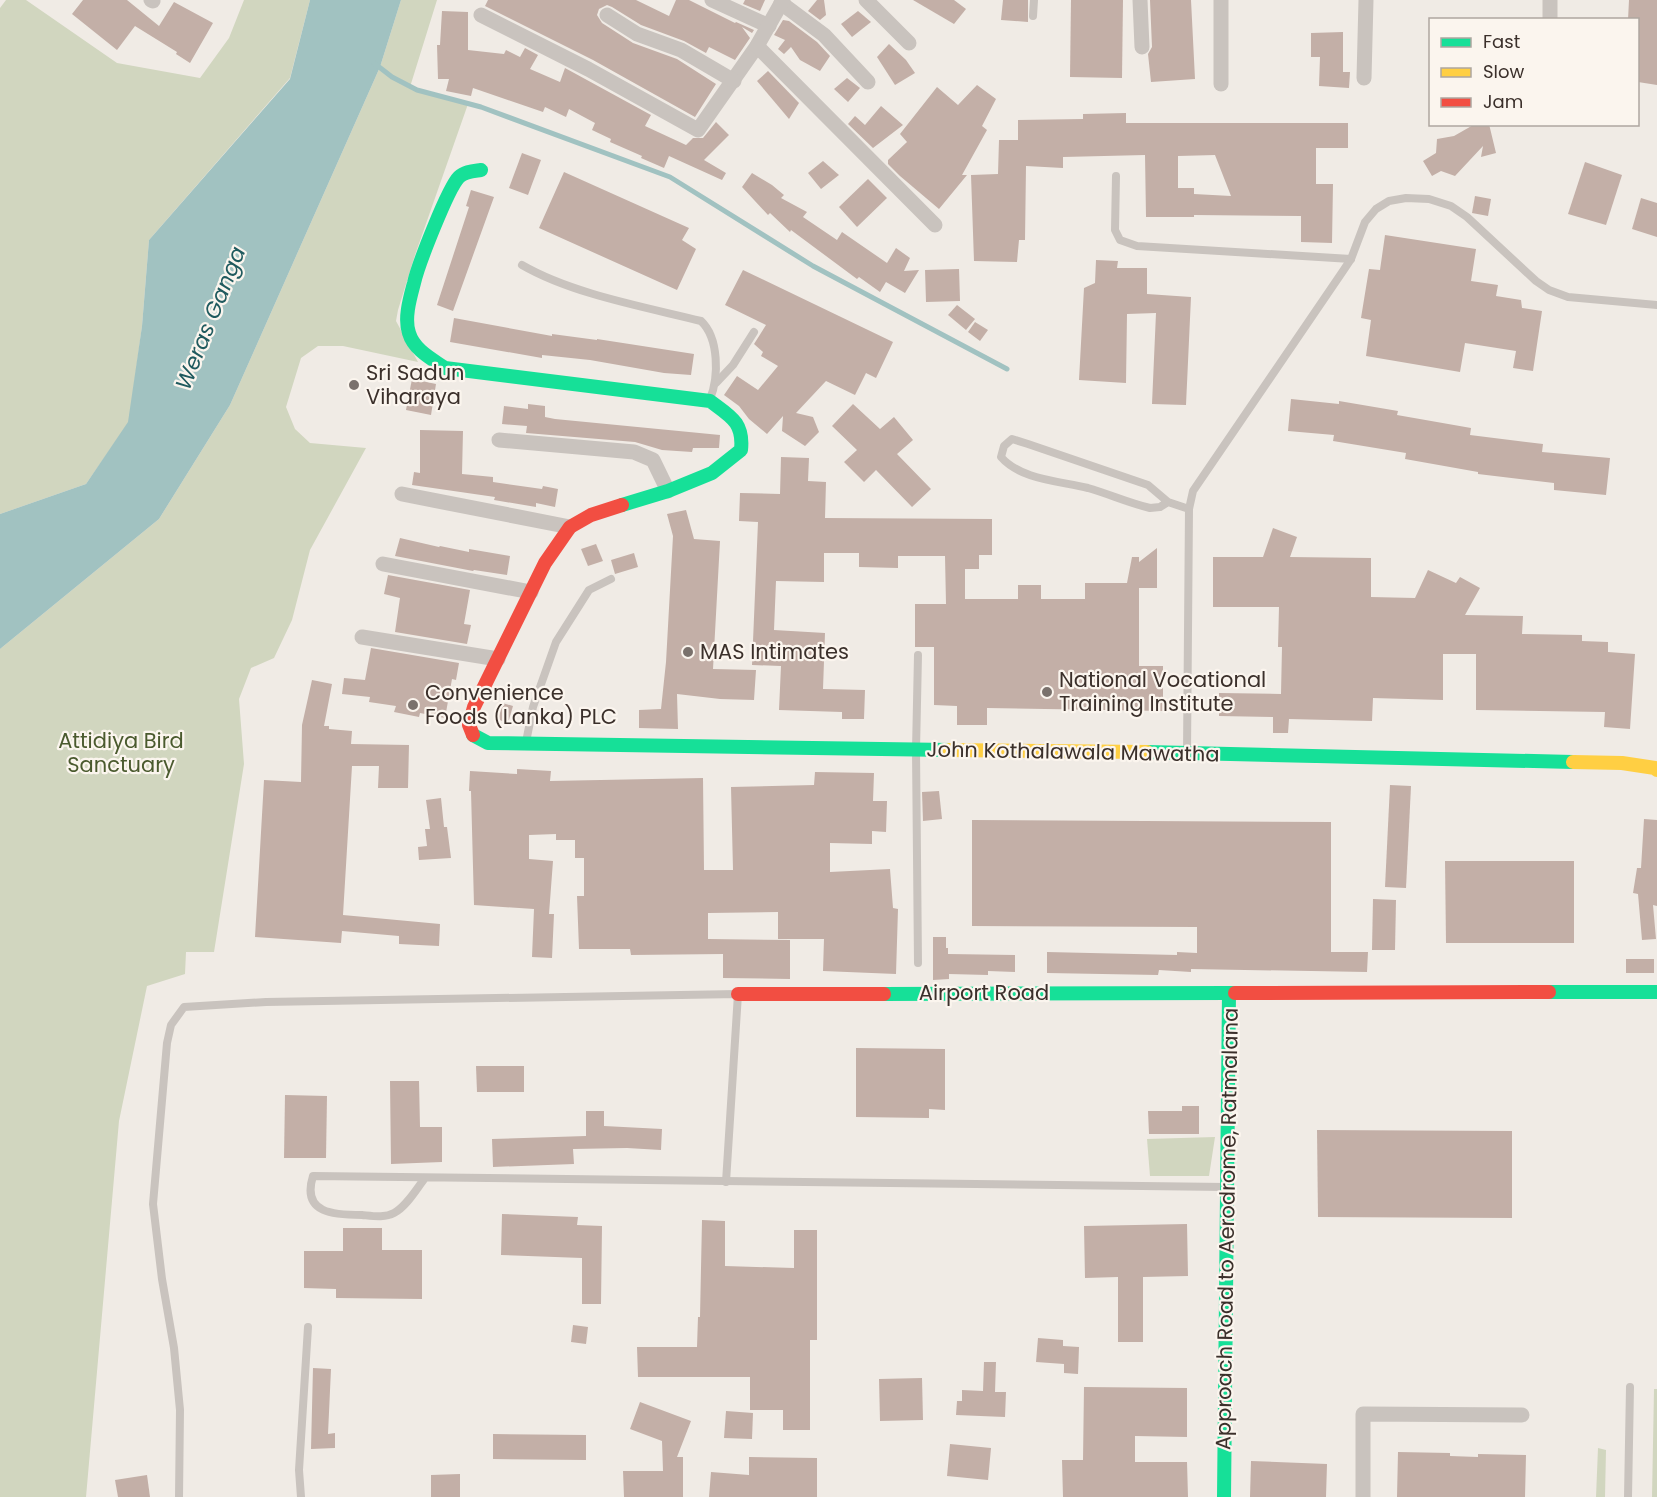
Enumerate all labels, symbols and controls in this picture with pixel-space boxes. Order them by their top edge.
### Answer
legend [1429,18,1639,126]
text: Fast [1483,29,1520,54]
text: Slow [1483,59,1525,84]
text: Jam [1483,89,1523,114]
water label: Weras Ganga [168,242,253,394]
place label: Sri Sadun Viharaya [366,358,465,411]
marker: Sri Sadun Viharaya [347,378,361,392]
place label: MAS Intimates [700,637,849,666]
marker: MAS Intimates [681,645,695,659]
place label: National Vocational Training Institute [1059,665,1266,718]
place label: Convenience Foods (Lanka) PLC [425,678,617,731]
marker: National Vocational Training Institute [1040,685,1054,699]
marker: Convenience Foods (Lanka) PLC [406,698,420,712]
park label: Attidiya Bird Sanctuary [58,726,184,779]
street label: John Kothalawala Mawatha [926,734,1220,769]
street label: Airport Road [919,978,1049,1007]
street label: Approach Road to Aerodrome, Ratmalana [1208,1008,1245,1450]

